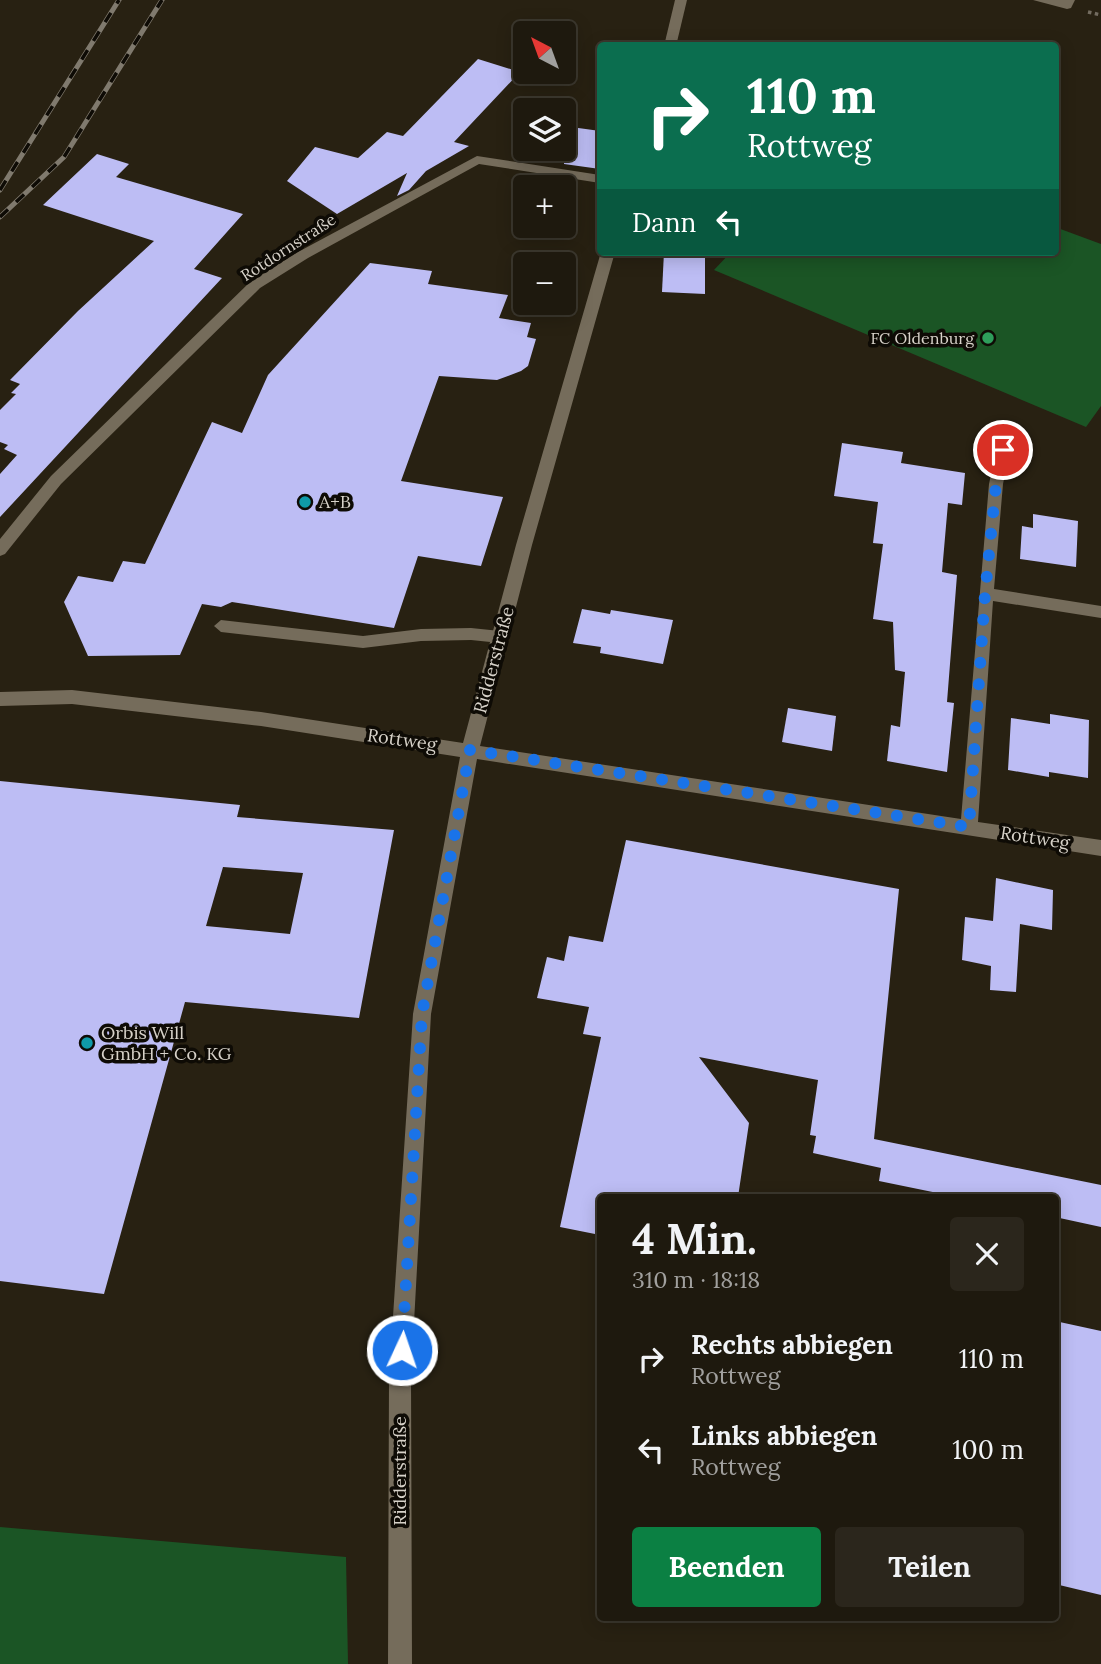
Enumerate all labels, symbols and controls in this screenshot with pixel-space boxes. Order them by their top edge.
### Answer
north arrow [513,21,576,84]
map controls [513,21,576,315]
text: 110 m [747,64,876,126]
icon: right [632,70,723,161]
button: layers [513,98,576,161]
text: Rottweg [747,125,872,166]
button: + [513,175,576,238]
icon: left [710,203,748,241]
text: Dann [632,206,696,239]
street label: Rotdornstraße [237,209,340,285]
button: − [513,252,576,315]
place label: FC Oldenburg [870,328,975,348]
marker: FC Oldenburg [980,330,996,346]
pin [973,420,1033,480]
icon: arrive [984,431,1022,469]
place label: A+B [318,490,351,513]
marker: A+B [297,494,313,510]
street label: Ridderstraße [468,604,519,716]
street label: Rottweg [366,723,439,756]
street label: Rottweg [999,821,1072,855]
place label: Orbis Will GmbH + Co. KG [101,1021,232,1065]
marker: Orbis Will GmbH + Co. KG [79,1035,95,1051]
text: 4 Min. [632,1212,757,1266]
button: close [950,1217,1024,1291]
text: 310 m · 18:18 [632,1265,760,1294]
position arrow [365,1313,439,1387]
text: Rechts abbiegen [691,1328,893,1361]
icon: right [632,1340,670,1378]
text: 110 m [959,1342,1024,1375]
text: Rottweg [691,1361,781,1390]
street label: Ridderstraße [388,1416,411,1526]
text: Links abbiegen [691,1419,877,1452]
icon: left [632,1431,670,1469]
text: 100 m [952,1433,1024,1466]
text: Rottweg [691,1452,781,1481]
button: Beenden [632,1527,821,1607]
button: Teilen [835,1527,1024,1607]

